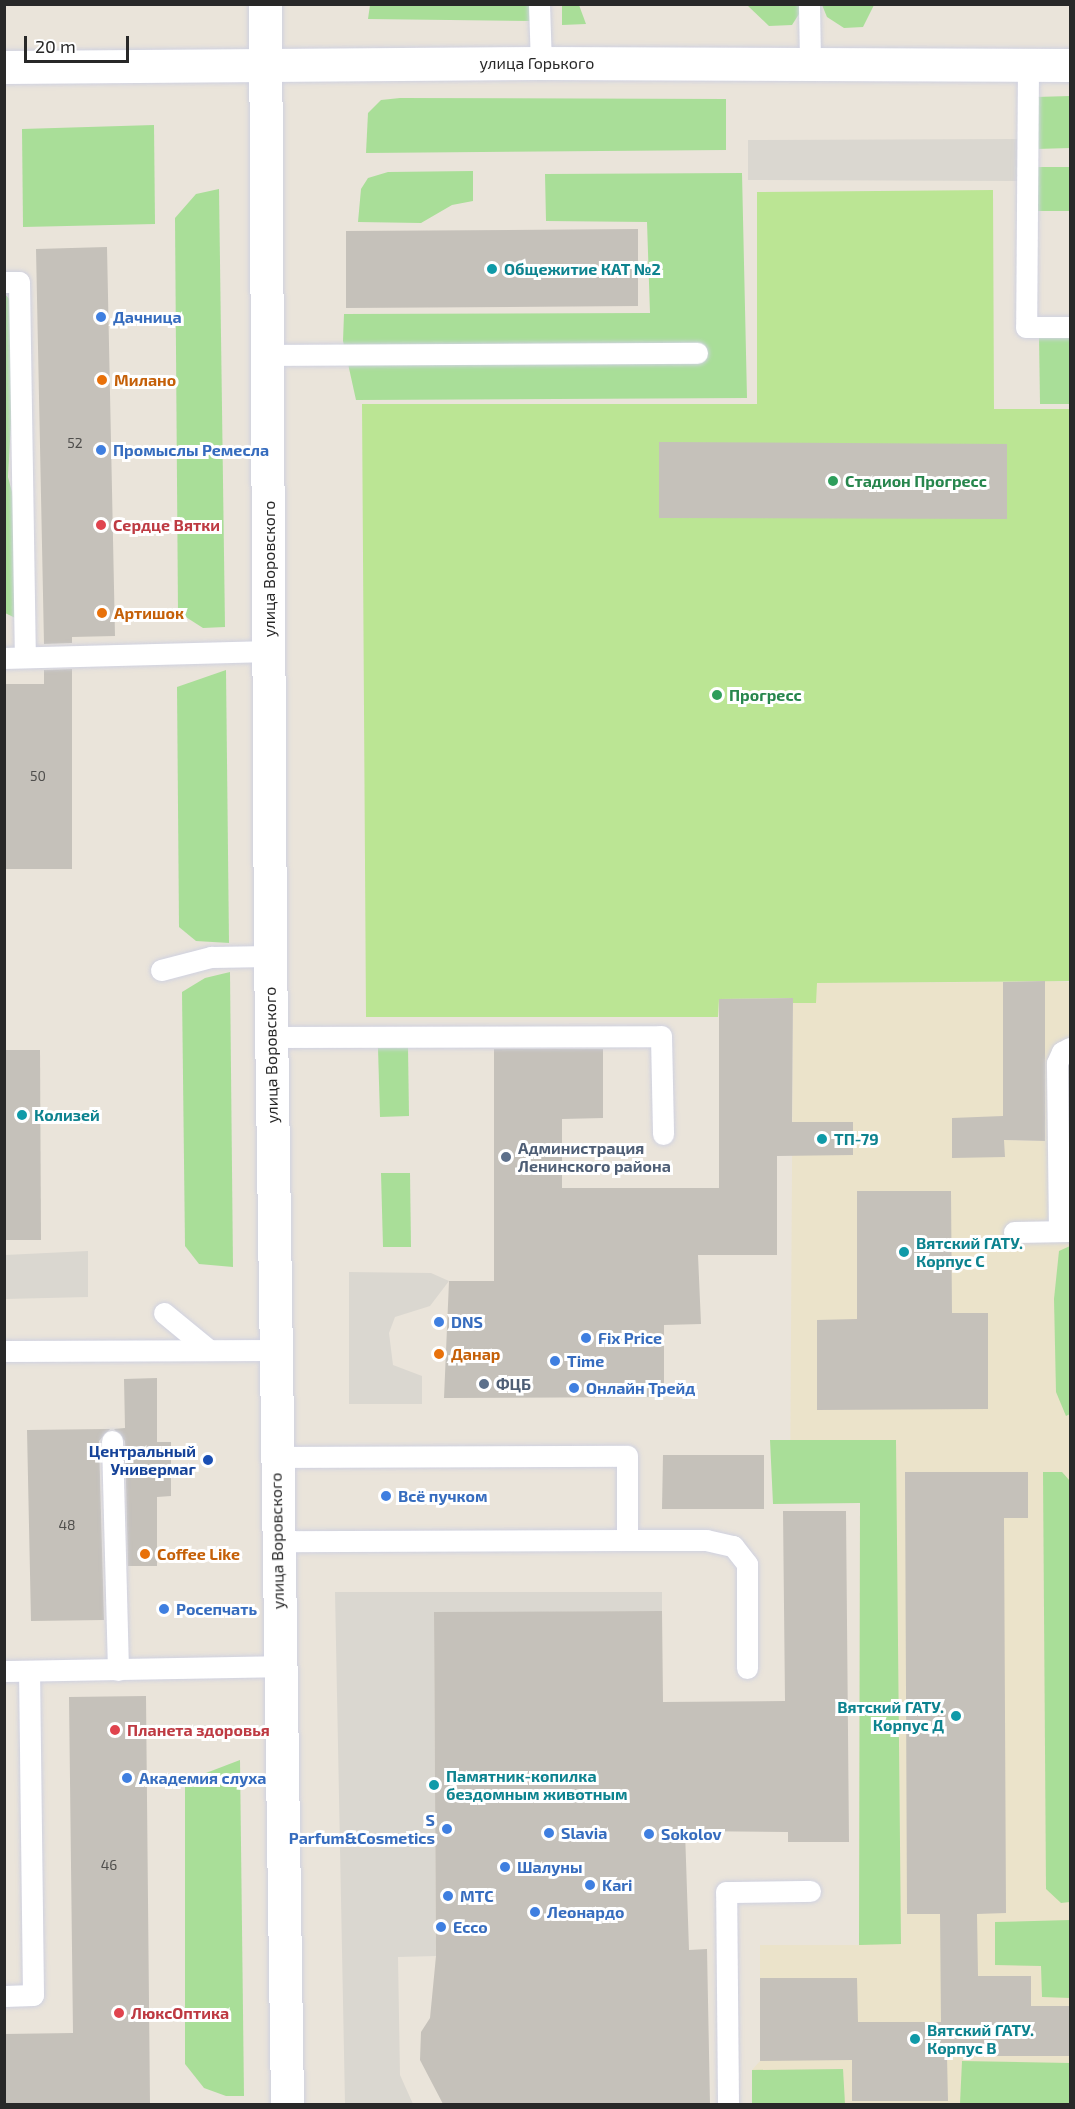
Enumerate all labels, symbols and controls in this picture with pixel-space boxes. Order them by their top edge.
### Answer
scale bar [27,24,132,62]
text: 20 m [35,35,76,57]
street label: улица Горького [480,53,594,73]
place label: Общежитие КАТ №2 [504,259,661,279]
marker: Общежитие КАТ №2 [485,262,499,276]
place label: Дачница [113,307,182,327]
marker: Дачница [94,310,108,324]
place label: Милано [114,370,176,390]
marker: Милано [95,373,109,387]
house number: 52 [67,435,83,451]
place label: Промыслы Ремесла [113,440,269,460]
marker: Промыслы Ремесла [94,443,108,457]
place label: Стадион Прогресс [845,471,987,491]
marker: Стадион Прогресс [826,474,840,488]
street label: улица Воровского [259,501,279,637]
place label: Сердце Вятки [113,515,220,535]
marker: Сердце Вятки [94,518,108,532]
place label: Артишок [114,603,184,623]
marker: Артишок [95,606,109,620]
place label: Прогресс [729,685,802,705]
marker: Прогресс [710,688,724,702]
house number: 50 [30,768,46,784]
street label: улица Воровского [260,987,282,1123]
place label: Колизей [34,1105,100,1125]
marker: Колизей [15,1108,29,1122]
place label: ТП-79 [834,1129,879,1149]
marker: ТП-79 [815,1132,829,1146]
place label: Администрация Ленинского района [518,1138,671,1176]
marker: Администрация Ленинского района [499,1150,513,1164]
place label: Вятский ГАТУ. Корпус С [916,1233,1023,1271]
marker: Вятский ГАТУ. Корпус С [897,1245,911,1259]
place label: DNS [451,1312,483,1332]
marker: DNS [432,1315,446,1329]
place label: Fix Price [598,1328,662,1348]
marker: Fix Price [579,1331,593,1345]
place label: Данар [451,1344,500,1364]
marker: Данар [432,1347,446,1361]
place label: Time [567,1351,604,1371]
marker: Time [548,1354,562,1368]
place label: ФЦБ [496,1374,531,1394]
marker: ФЦБ [477,1377,491,1391]
place label: Онлайн Трейд [586,1378,695,1398]
marker: Онлайн Трейд [567,1381,581,1395]
place label: Центральный Универмаг [89,1441,196,1479]
marker: Центральный Универмаг [201,1453,215,1467]
street label: улица Воровского [266,1473,288,1609]
place label: Всё пучком [398,1486,488,1506]
marker: Всё пучком [379,1489,393,1503]
house number: 48 [58,1517,76,1533]
place label: Coffee Like [157,1544,240,1564]
marker: Coffee Like [138,1547,152,1561]
place label: Росепчать [176,1599,257,1619]
marker: Росепчать [157,1602,171,1616]
place label: Вятский ГАТУ. Корпус Д [837,1697,944,1735]
marker: Вятский ГАТУ. Корпус Д [949,1709,963,1723]
place label: Планета здоровья [127,1720,270,1740]
marker: Планета здоровья [108,1723,122,1737]
place label: Памятник-копилка бездомным животным [446,1766,628,1804]
place label: Академия слуха [139,1768,267,1788]
marker: Академия слуха [120,1771,134,1785]
marker: Памятник-копилка бездомным животным [427,1778,441,1792]
place label: S Parfum&Cosmetics [289,1810,435,1848]
marker: S Parfum&Cosmetics [440,1822,454,1836]
place label: Slavia [561,1823,607,1843]
place label: Sokolov [661,1824,722,1844]
marker: Slavia [542,1826,556,1840]
marker: Sokolov [642,1827,656,1841]
house number: 46 [101,1857,117,1873]
place label: Шалуны [517,1857,582,1877]
marker: Шалуны [498,1860,512,1874]
place label: Kari [602,1875,633,1895]
marker: Kari [583,1878,597,1892]
place label: МТС [460,1886,494,1906]
marker: МТС [441,1889,455,1903]
place label: Леонардо [547,1902,624,1922]
marker: Леонардо [528,1905,542,1919]
place label: Ecco [453,1917,488,1937]
marker: Ecco [434,1920,448,1934]
place label: ЛюксОптика [131,2003,229,2023]
marker: ЛюксОптика [112,2006,126,2020]
place label: Вятский ГАТУ. Корпус В [927,2020,1034,2058]
marker: Вятский ГАТУ. Корпус В [908,2032,922,2046]

